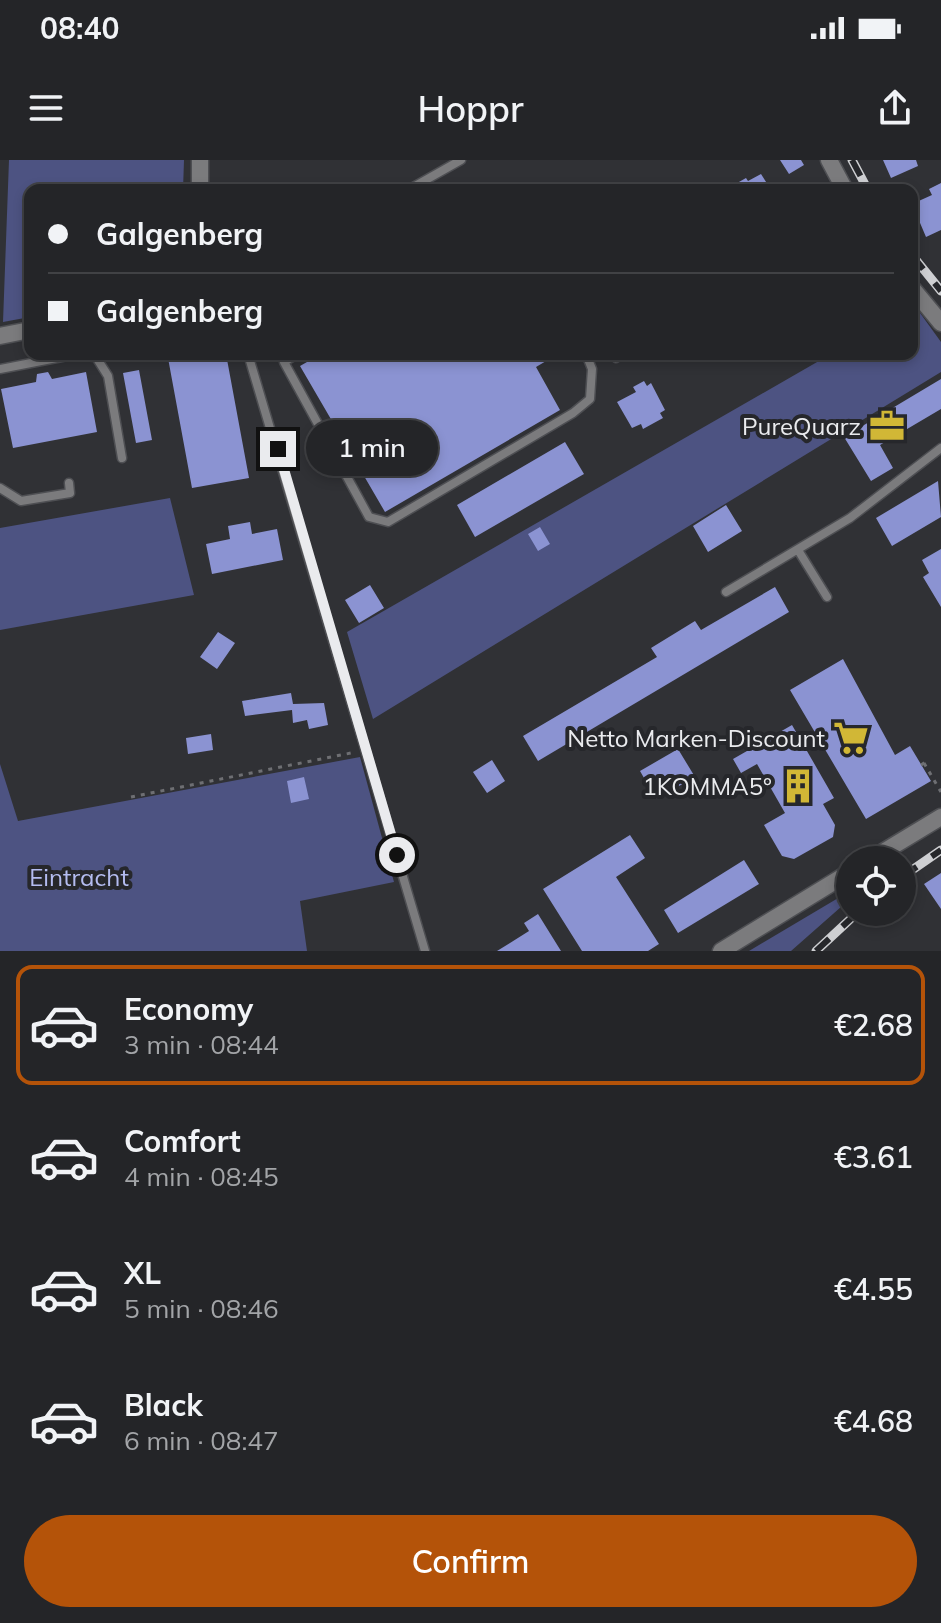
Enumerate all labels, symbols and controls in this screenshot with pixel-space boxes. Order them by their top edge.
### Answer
text: 08:40 [40,9,119,47]
icon: menu [24,86,68,130]
text: Hoppr [417,86,524,131]
icon: share [873,86,917,130]
text: Galgenberg [96,215,263,253]
text: Galgenberg [96,292,263,330]
office icon: PureQuarz [868,407,906,445]
place label: PureQuarz [742,411,861,441]
callout: 1 min [306,421,438,477]
route end [260,431,296,467]
text: 1 min [338,431,406,464]
supermarket icon: Netto Marken-Discount [832,719,870,757]
place label: Netto Marken-Discount [567,723,825,753]
building icon: 1KOMMA5° [779,767,817,805]
place label: 1KOMMA5° [642,771,772,801]
route start [379,837,415,873]
map controls [836,846,916,926]
button: locate [836,846,916,926]
park label: Eintracht [29,862,129,892]
icon: car [28,989,100,1061]
text: Economy [124,990,253,1028]
text: €2.68 [834,1006,913,1044]
text: 3 min · 08:44 [124,1028,279,1061]
icon: car [28,1121,100,1193]
text: Comfort [124,1122,241,1160]
text: €3.61 [834,1138,913,1176]
text: 4 min · 08:45 [124,1160,279,1193]
icon: car [28,1253,100,1325]
text: XL [124,1254,161,1292]
text: €4.55 [834,1270,913,1308]
text: 5 min · 08:46 [124,1292,279,1325]
icon: car [28,1385,100,1457]
text: Black [124,1386,203,1424]
text: €4.68 [834,1402,913,1440]
text: 6 min · 08:47 [124,1424,279,1457]
button: Confirm [24,1515,917,1607]

